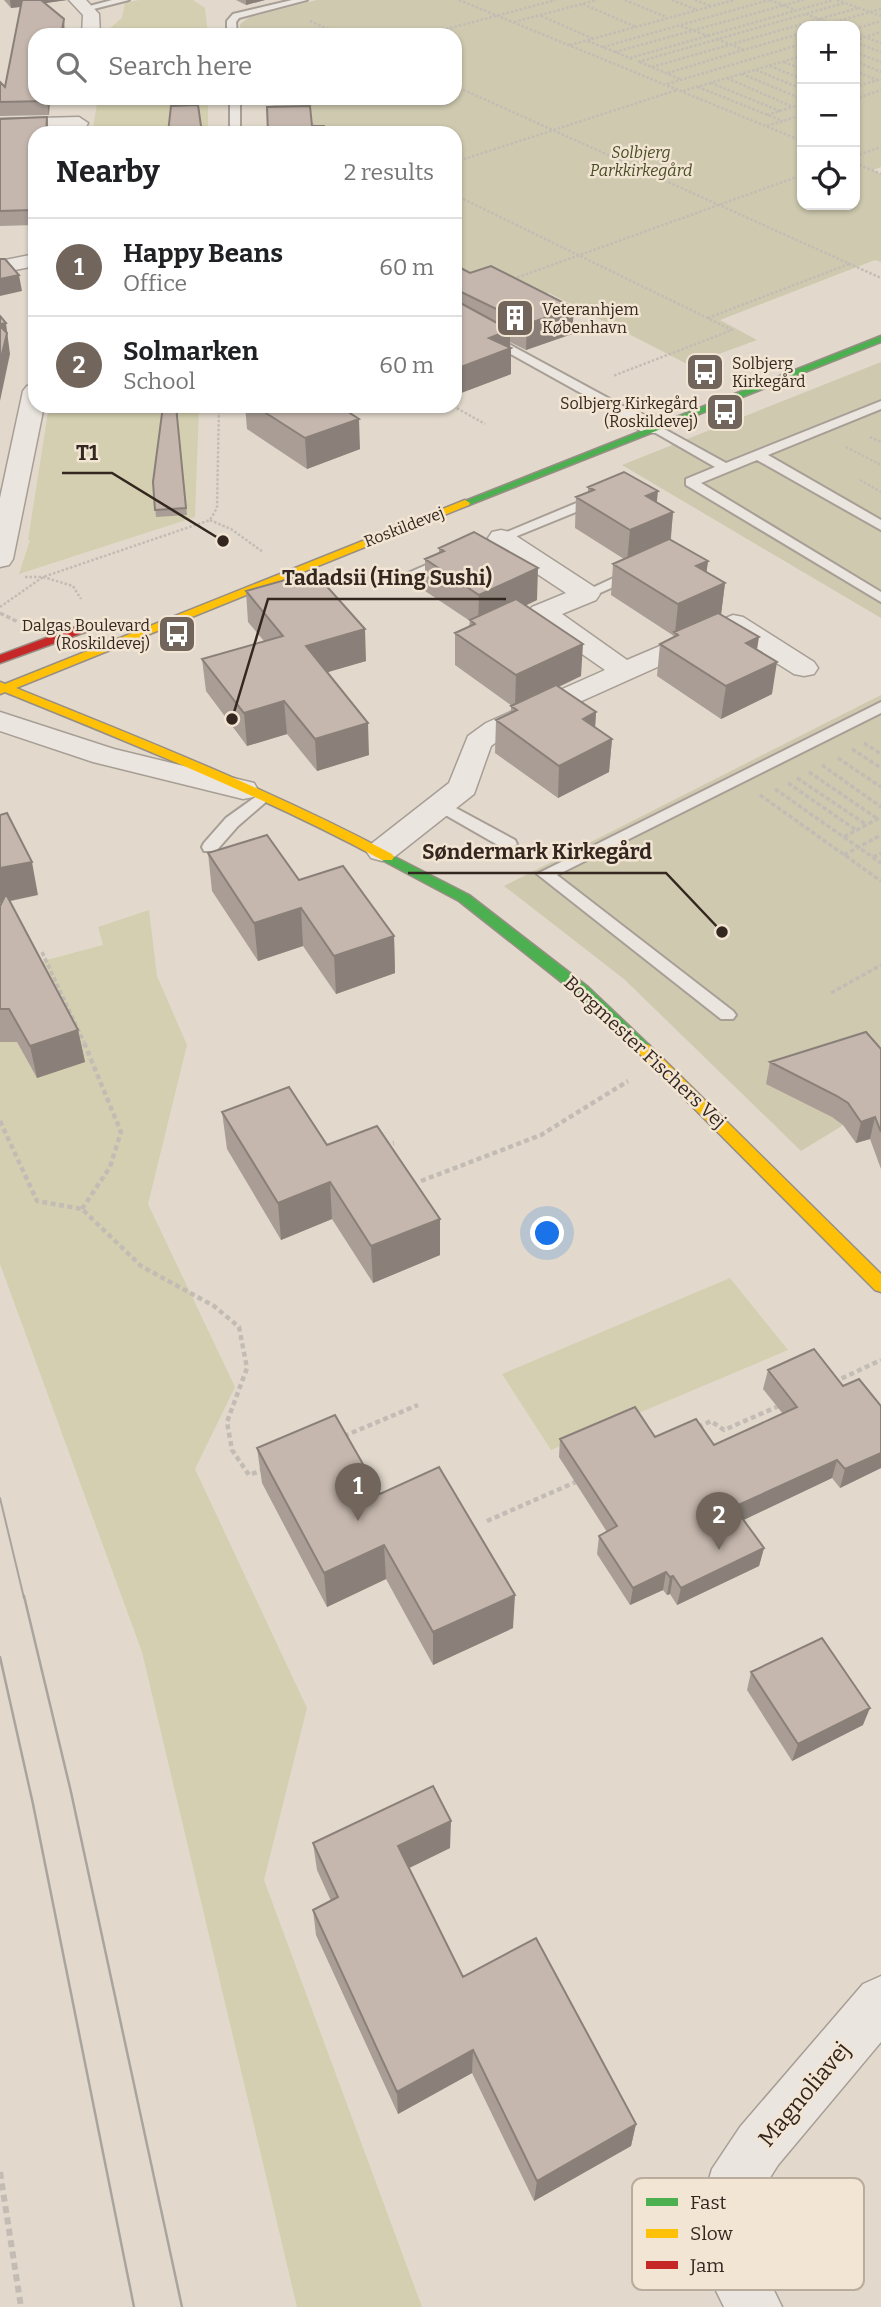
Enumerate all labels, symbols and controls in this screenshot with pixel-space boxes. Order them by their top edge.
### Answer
map controls [797,21,860,210]
button: + [797,21,860,84]
search box [28,28,462,105]
icon: search [52,48,90,86]
text: Search here [108,51,252,82]
button: − [797,84,860,147]
park label: Solbjerg Parkkirkegård [590,143,692,180]
button: locate [797,147,860,210]
text: Nearby [56,154,160,190]
text: 2 results [344,158,434,186]
text: Happy Beans [123,238,283,269]
text: 1 [74,253,84,281]
text: 60 m [379,253,434,281]
text: Office [123,269,187,297]
building icon: Veteranhjem København [494,297,536,339]
place label: Veteranhjem København [542,300,639,337]
text: Solmarken [123,336,258,367]
text: 2 [73,351,85,379]
text: 60 m [379,351,434,379]
bus stop icon: Solbjerg Kirkegård [684,351,726,393]
place label: Solbjerg Kirkegård [732,354,806,391]
text: School [123,367,195,395]
bus stop icon: Solbjerg Kirkegård (Roskildevej) [704,391,746,433]
place label: Solbjerg Kirkegård (Roskildevej) [560,394,699,431]
callout: T1 [62,431,112,473]
text: T1 [76,440,98,466]
street label: Roskildevej [361,503,447,551]
callout: Tadadsii (Hing Sushi) [268,557,506,599]
text: Tadadsii (Hing Sushi) [282,565,492,591]
bus stop icon: Dalgas Boulevard (Roskildevej) [156,613,198,655]
place label: Dalgas Boulevard (Roskildevej) [22,616,151,653]
callout: Søndermark Kirkegård [408,831,666,873]
text: Søndermark Kirkegård [422,839,652,865]
street label: Borgmester Fischers Vej [559,971,731,1133]
your location [530,1216,564,1250]
pin: 1 [335,1463,381,1521]
pin: 2 [696,1492,742,1550]
street label: Magnoliavej [752,2036,856,2152]
legend [632,2178,864,2290]
text: Fast [690,2191,727,2214]
text: Slow [690,2222,733,2245]
text: Jam [689,2254,724,2277]

